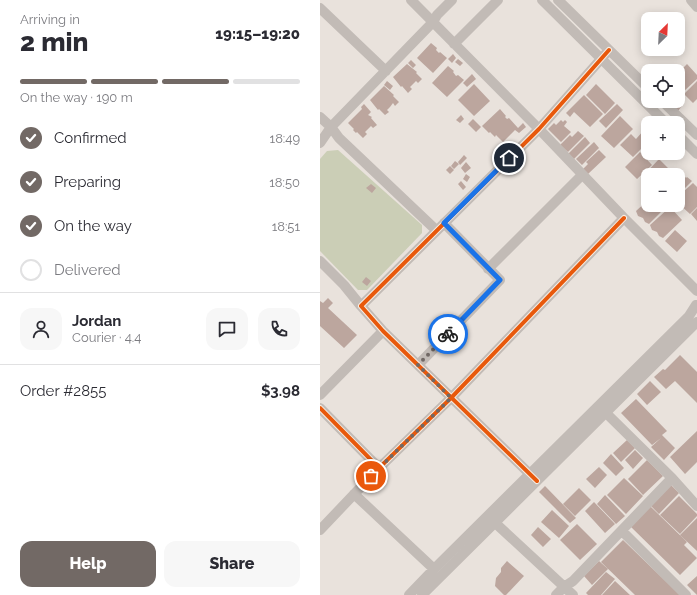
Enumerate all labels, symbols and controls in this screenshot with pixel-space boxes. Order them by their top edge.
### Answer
text: Arriving in [20,12,80,27]
north arrow [641,12,685,56]
map controls [641,12,685,212]
text: 19:15–19:20 [215,25,300,43]
text: 2 min [20,27,88,57]
button: locate [641,64,685,108]
text: On the way · 190 m [20,90,133,105]
button: + [641,116,685,160]
icon: check [20,127,42,149]
text: Confirmed [54,129,127,147]
text: 18:49 [270,131,300,146]
pin [492,141,526,175]
icon: home [498,147,520,169]
button: − [641,168,685,212]
icon: check [20,171,42,193]
text: Preparing [54,173,121,191]
text: 18:50 [269,175,300,190]
icon: check [20,215,42,237]
text: On the way [54,217,132,235]
text: 18:51 [272,219,300,234]
text: Delivered [54,261,121,279]
button: person [20,308,62,350]
button: chat [206,308,248,350]
button: phone [258,308,300,350]
text: Jordan [72,312,121,330]
courier [428,314,468,354]
icon: bike [437,323,459,345]
text: Courier · 4.4 [72,330,141,345]
text: Order #2855 [20,382,106,400]
text: $3.98 [261,382,300,400]
pin [354,459,388,493]
icon: bag [360,465,382,487]
button: Help [20,541,156,587]
button: Share [164,541,300,587]

